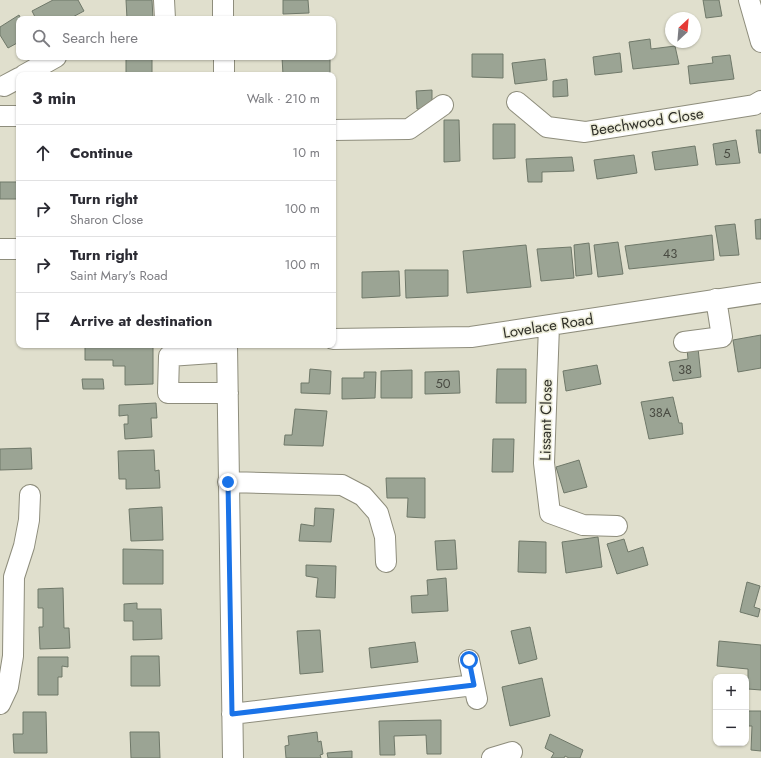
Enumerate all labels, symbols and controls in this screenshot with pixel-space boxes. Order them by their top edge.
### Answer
north arrow [665,12,701,48]
search box [16,16,336,60]
icon: search [30,27,52,49]
text: Search here [62,27,138,49]
text: 3 min [32,86,76,110]
text: Walk · 210 m [247,89,320,108]
street label: Beechwood Close [589,102,705,142]
icon: ahead [32,142,54,164]
text: Continue [70,142,133,164]
text: 10 m [292,143,320,162]
house number: 5 [723,144,731,163]
text: Turn right [70,188,138,210]
icon: right [32,198,54,220]
text: 100 m [285,199,320,218]
text: Sharon Close [70,210,143,229]
text: Turn right [70,244,138,266]
house number: 43 [663,244,677,263]
icon: right [32,254,54,276]
text: 100 m [285,255,320,274]
text: Saint Mary's Road [70,266,168,285]
street label: Lovelace Road [501,308,595,344]
icon: arrive [32,310,54,332]
text: Arrive at destination [70,310,212,332]
house number: 38 [678,360,692,379]
house number: 50 [435,374,451,393]
street label: Lissant Close [534,379,558,461]
house number: 38A [649,403,672,422]
route end [219,473,237,491]
route start [460,651,478,669]
map controls [713,674,749,746]
button: + [713,674,749,710]
button: − [713,710,749,746]

